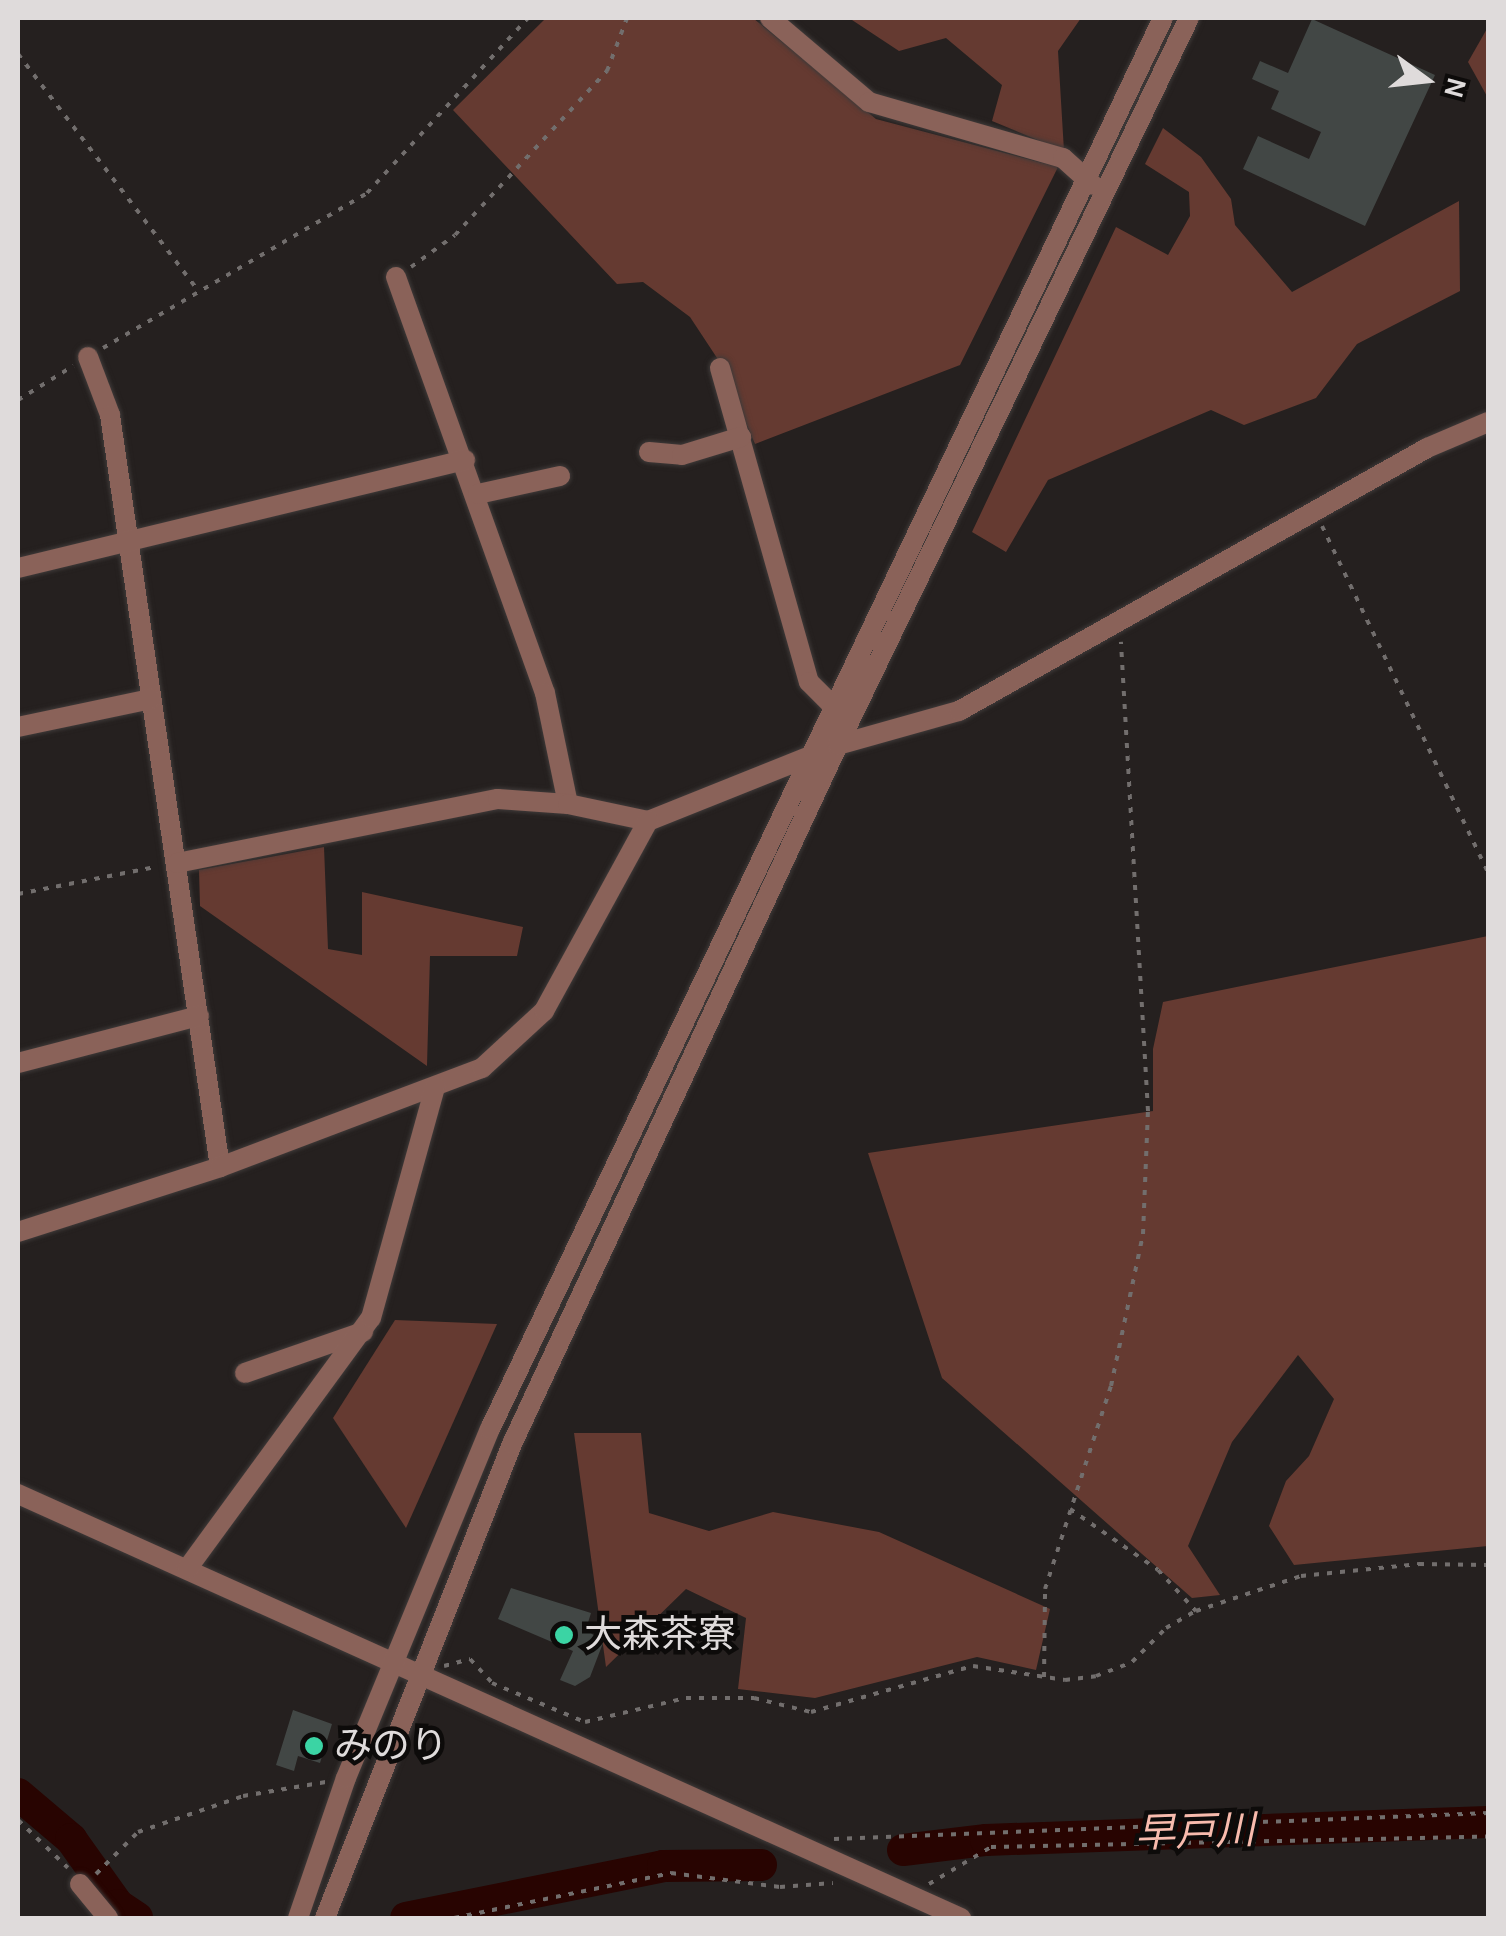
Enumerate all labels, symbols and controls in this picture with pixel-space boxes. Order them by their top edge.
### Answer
north arrow [1376,30,1476,130]
text: N [1437,74,1474,102]
place label: 大森茶寮 [584,1612,736,1658]
marker: 大森茶寮 [553,1624,575,1646]
place label: みのり [334,1723,448,1769]
marker: みのり [303,1735,325,1757]
water label: 早戸川 [1134,1806,1256,1858]

